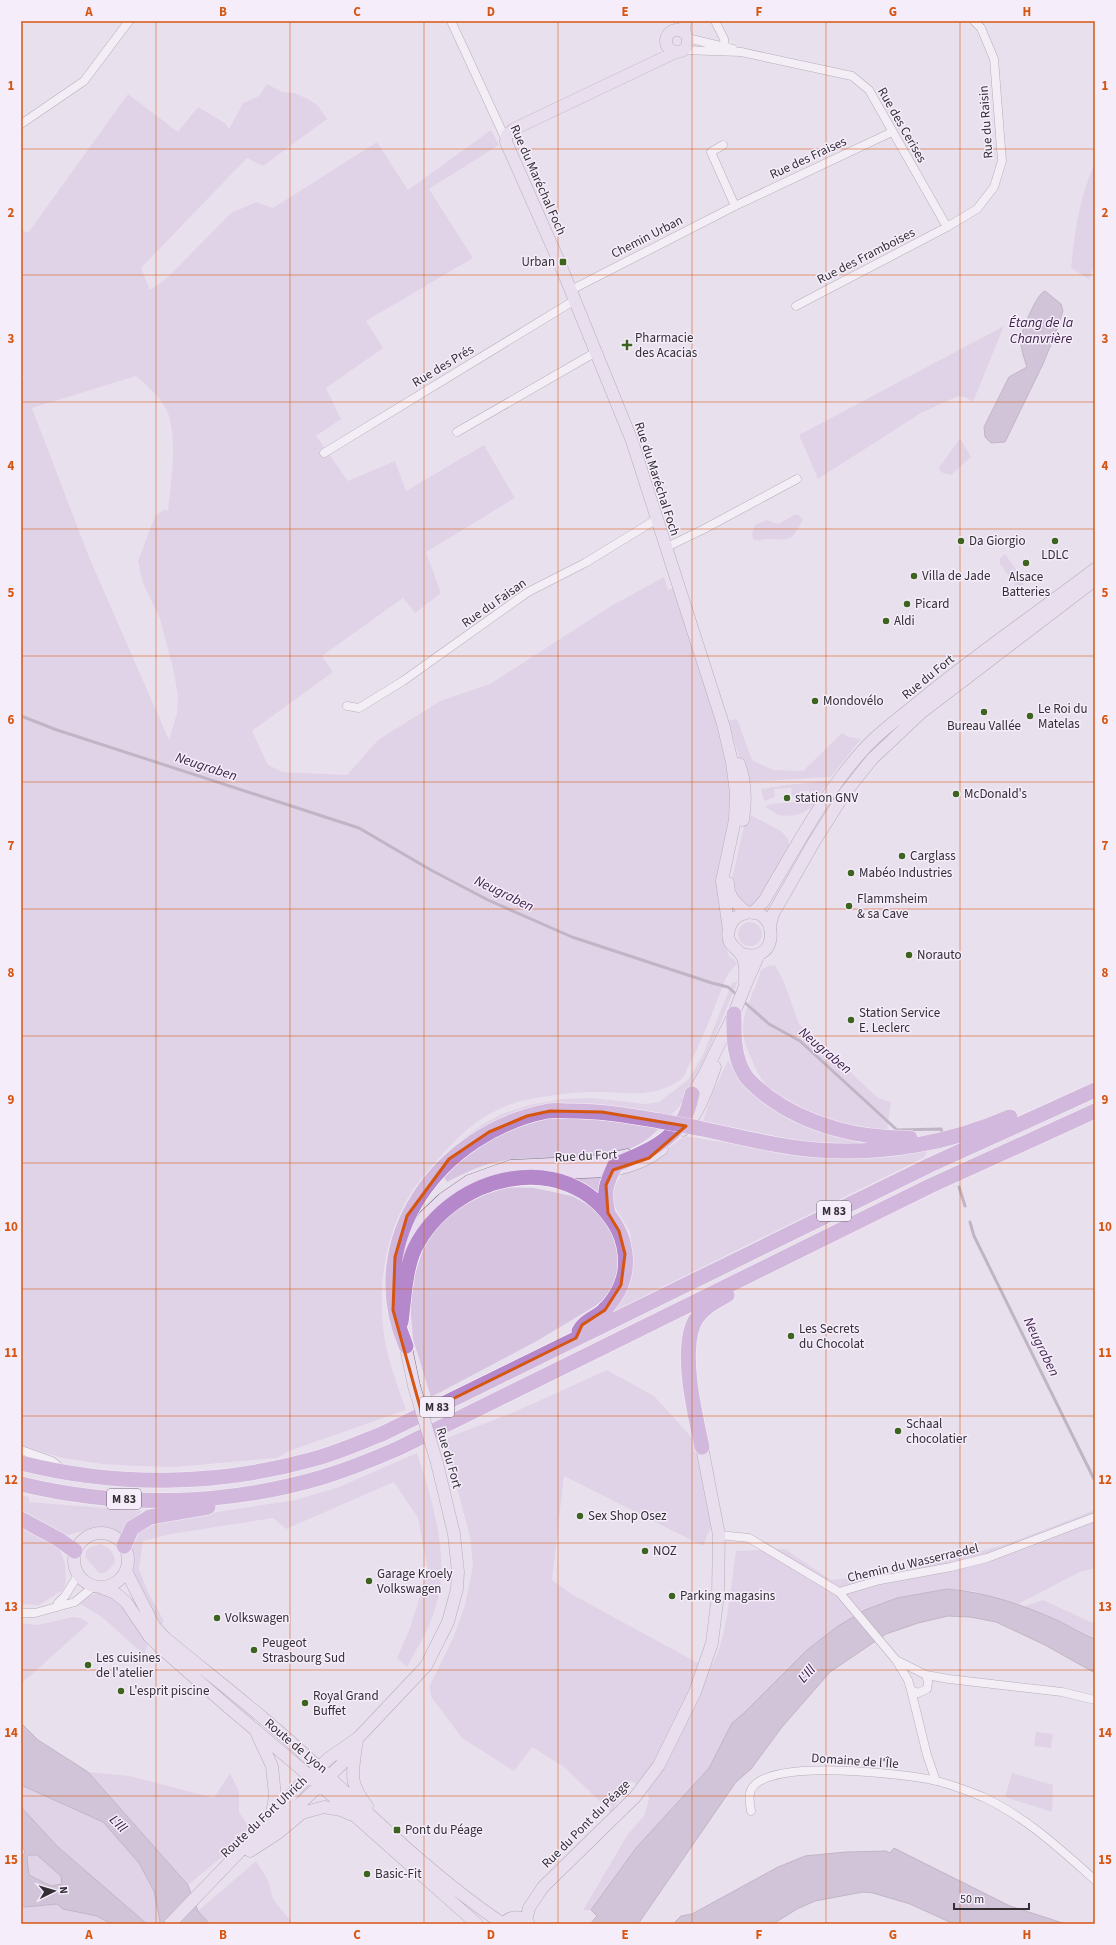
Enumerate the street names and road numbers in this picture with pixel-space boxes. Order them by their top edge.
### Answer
street label: Rue des Cerises [873,84,931,166]
street label: Rue du Raisin [974,85,998,159]
street label: Rue du Maréchal Foch [506,122,570,238]
street label: Rue des Fraises [767,132,850,184]
street label: Chemin Urban [608,211,686,263]
street label: Rue des Framboises [814,223,919,288]
street label: Rue des Prés [409,340,478,391]
street label: Rue du Maréchal Foch [630,420,684,538]
street label: Rue du Faisan [458,574,530,632]
street label: Rue du Fort [898,650,958,704]
street label: Rue du Fort [554,1145,618,1167]
road number: M 83 [817,1201,851,1221]
road number: M 83 [420,1397,454,1417]
street label: Rue du Fort [432,1425,466,1491]
road number: M 83 [107,1489,141,1509]
street label: Chemin du Wasserraedel [846,1539,980,1587]
street label: Route de Lyon [261,1714,331,1778]
street label: Domaine de l'Île [811,1749,899,1773]
street label: Route du Fort Uhrich [217,1772,311,1862]
street label: Rue du Pont du Péage [538,1776,634,1872]

